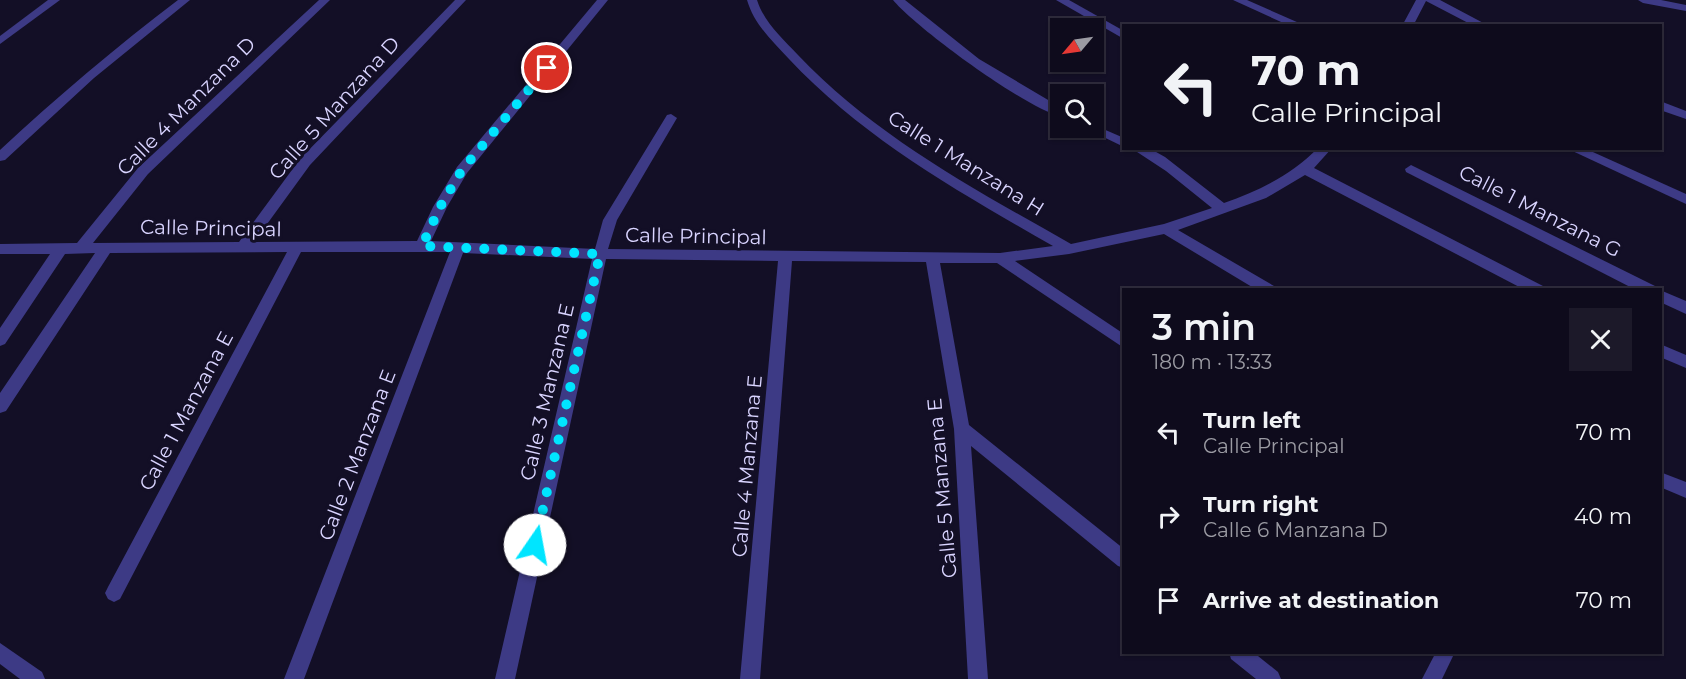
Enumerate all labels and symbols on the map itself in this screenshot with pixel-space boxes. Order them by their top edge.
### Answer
north arrow [1050,18,1104,72]
street label: Calle 4 Manzana D [112,32,260,180]
street label: Calle 5 Manzana D [264,32,404,184]
pin [521,42,572,93]
street label: Calle 1 Manzana H [883,105,1049,221]
street label: Calle 1 Manzana G [1455,160,1625,262]
street label: Calle Principal [140,215,282,241]
street label: Calle Principal [625,223,767,249]
street label: Calle 3 Manzana E [515,301,579,483]
street label: Calle 1 Manzana E [134,327,238,495]
street label: Calle 2 Manzana E [313,366,401,544]
street label: Calle 4 Manzana E [727,374,767,558]
street label: Calle 5 Manzana E [922,397,962,579]
position arrow [503,513,567,577]

